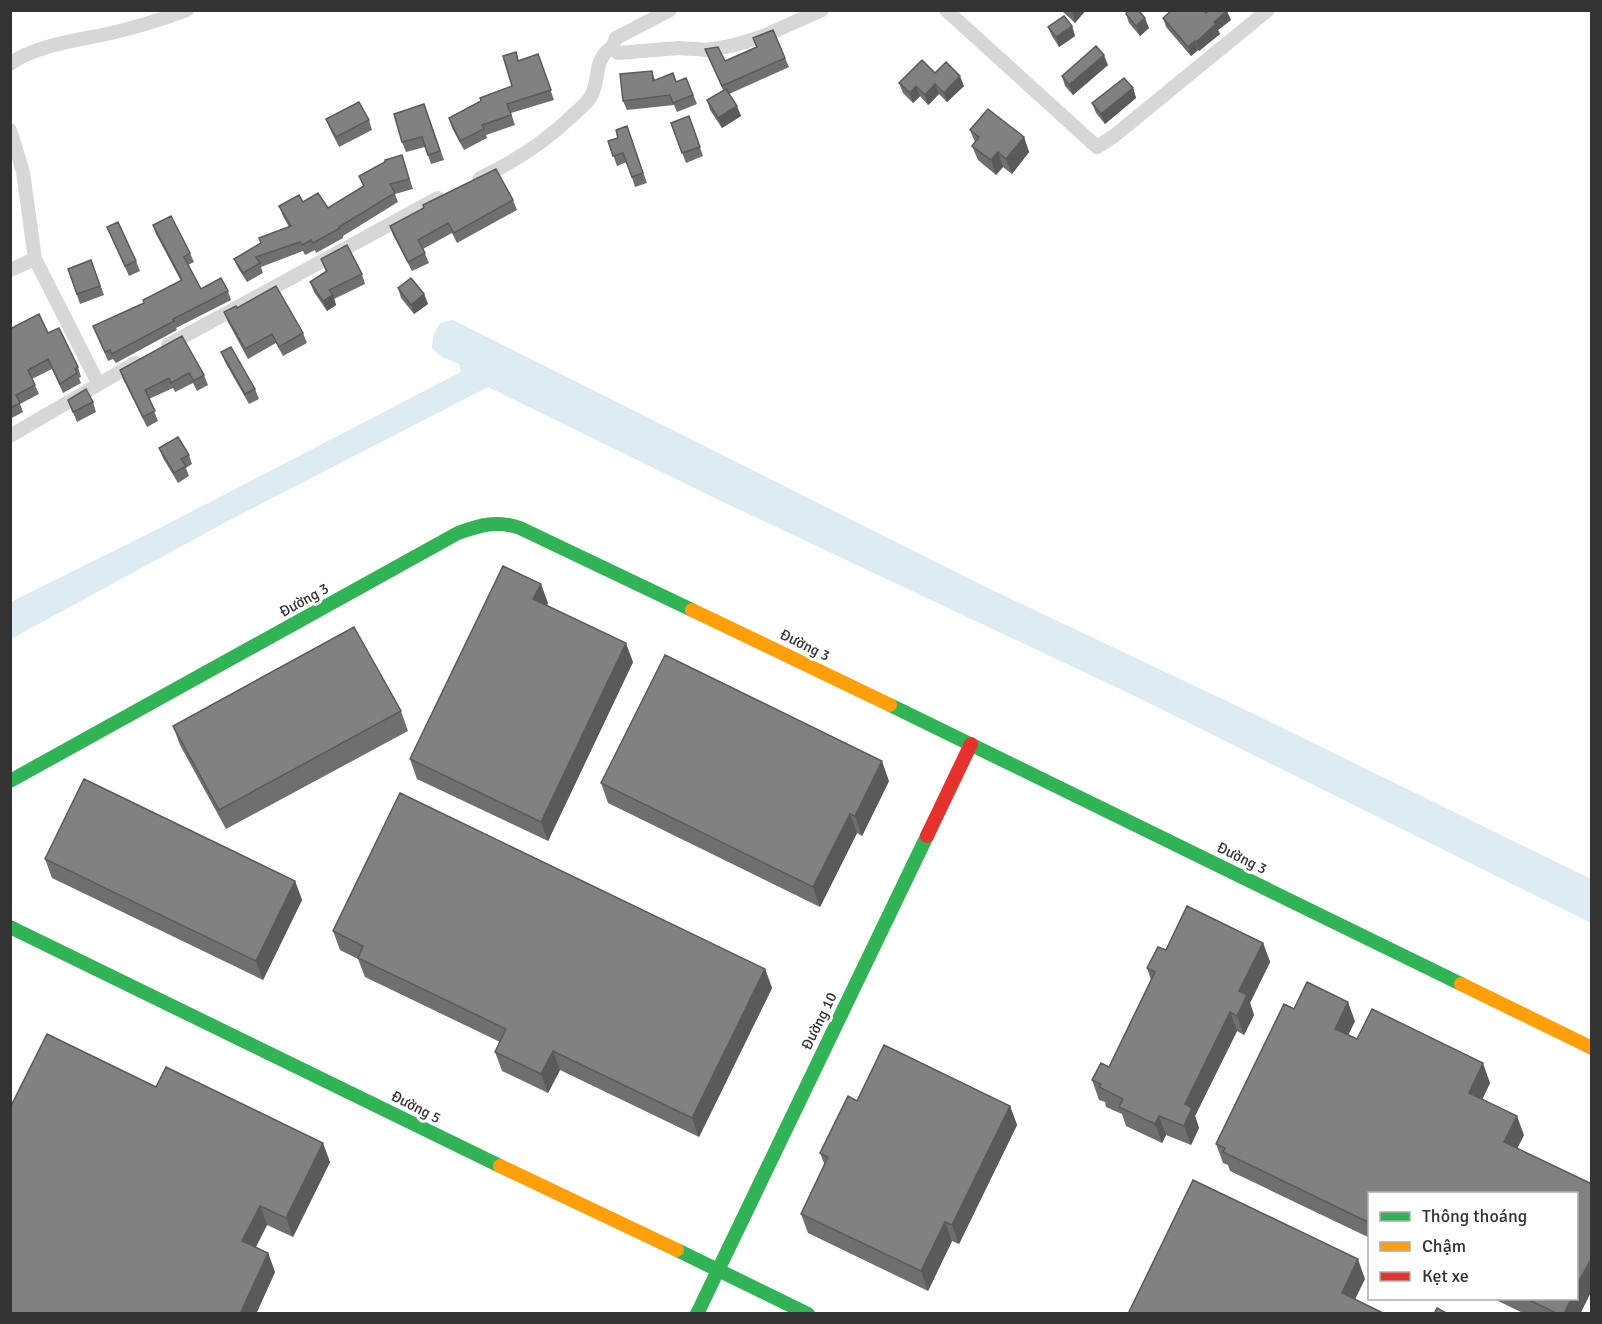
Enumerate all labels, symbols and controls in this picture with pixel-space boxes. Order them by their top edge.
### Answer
street label: Đường 3 [276,579,332,621]
street label: Đường 3 [777,625,833,665]
street label: Đường 3 [1214,838,1270,878]
street label: Đường 10 [797,989,841,1053]
street label: Đường 5 [388,1087,444,1127]
legend [1368,1192,1578,1300]
text: Thông thoáng [1422,1205,1527,1227]
text: Chậm [1422,1235,1466,1257]
text: Kẹt xe [1422,1265,1469,1287]

